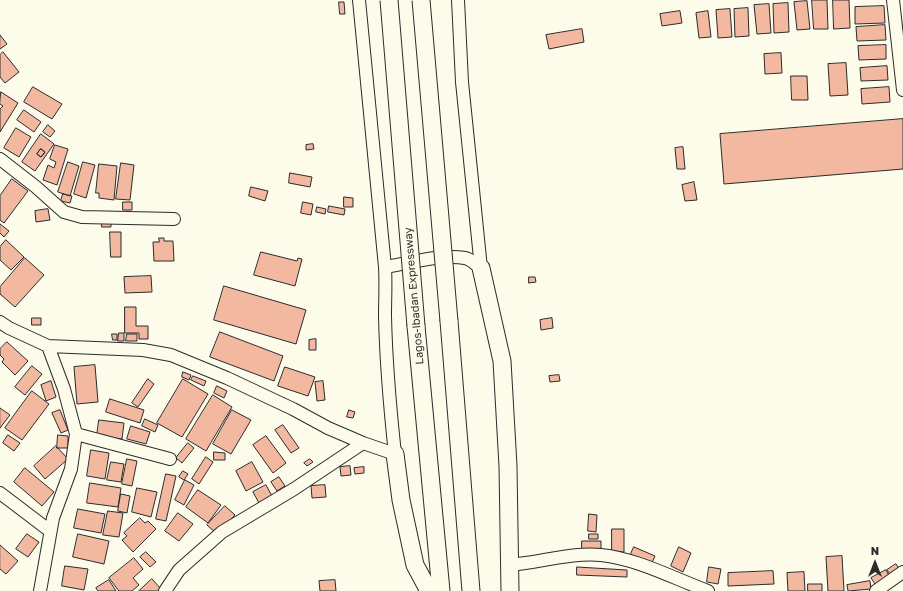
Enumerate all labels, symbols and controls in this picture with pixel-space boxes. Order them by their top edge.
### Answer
street label: Lagos-Ibadan Expressway [401,227,427,365]
north arrow [855,543,895,583]
text: N [871,544,879,557]

